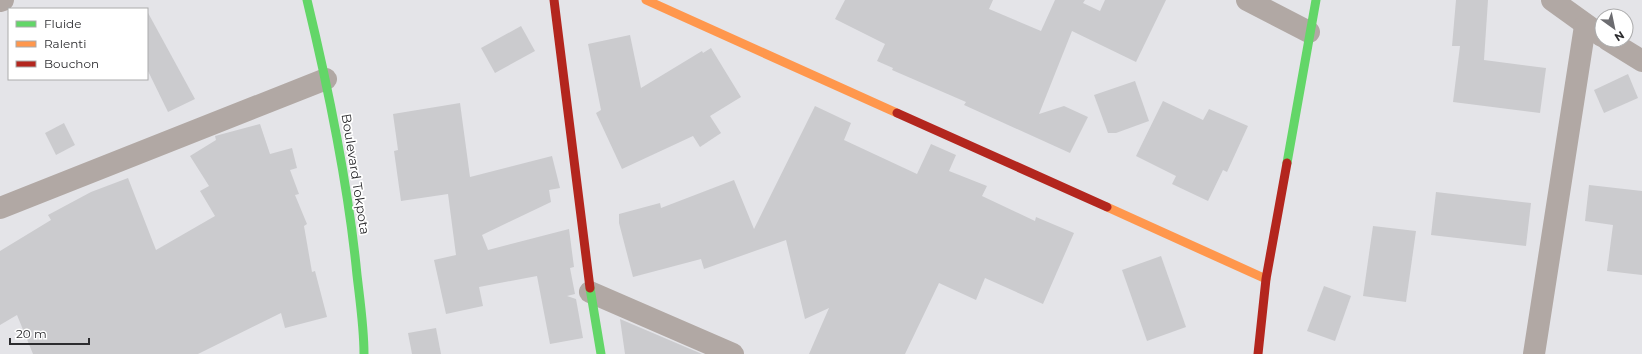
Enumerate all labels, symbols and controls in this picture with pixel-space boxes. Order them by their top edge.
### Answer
legend [8,8,148,80]
north arrow [1594,8,1634,48]
text: Fluide [44,16,82,31]
text: N [1612,28,1627,45]
text: Ralenti [44,36,86,51]
text: Bouchon [44,56,99,71]
street label: Boulevard Tokpota [339,113,373,235]
scale bar [10,320,89,346]
text: 20 m [16,326,47,341]

